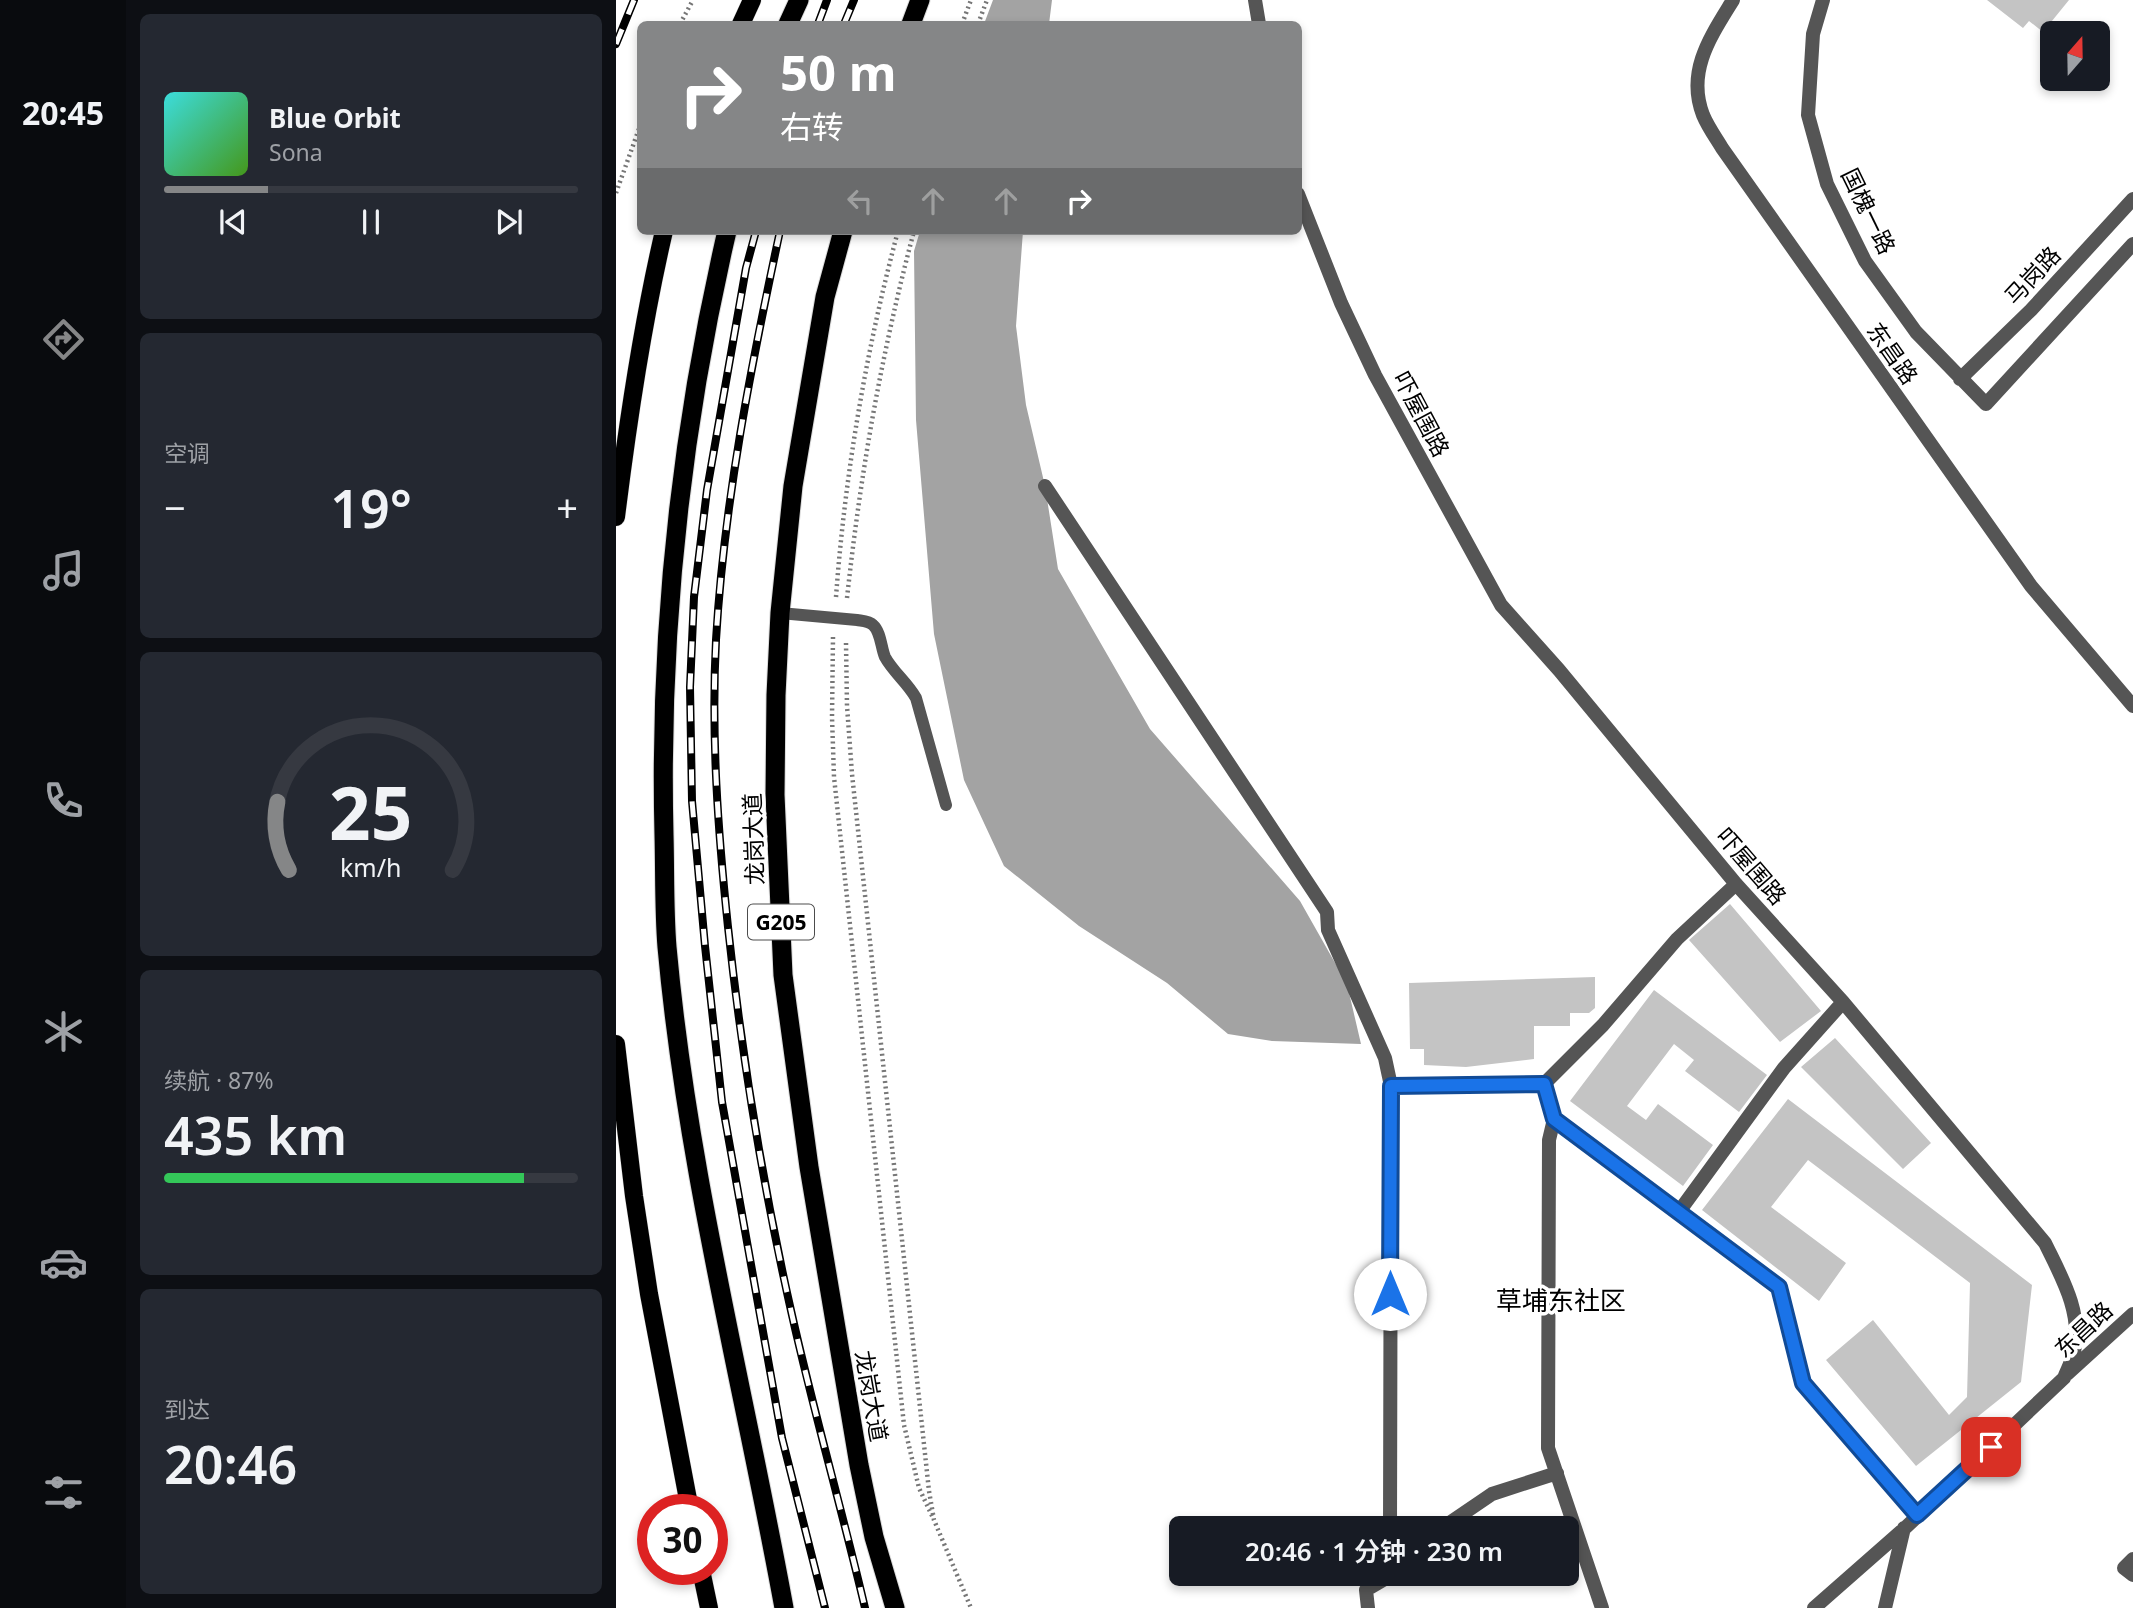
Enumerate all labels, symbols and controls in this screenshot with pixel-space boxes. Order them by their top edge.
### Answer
north arrow [2040,21,2110,91]
map controls [2040,21,2110,91]
text: 50 m [780,39,897,105]
icon: right [665,49,756,140]
text: 20:45 [22,91,104,134]
text: Blue Orbit [269,100,401,136]
text: 右转 [780,105,844,148]
text: Sona [269,136,323,168]
street label: 国槐一路 [1834,163,1904,259]
icon: left [841,182,879,220]
icon: ahead [914,182,952,220]
icon: ahead [987,182,1025,220]
icon: right [1060,182,1098,220]
icon: previous [214,203,252,241]
icon: pause [352,203,390,241]
icon: next [490,203,528,241]
street label: 马岗路 [1997,239,2067,311]
icon: directions [39,315,88,364]
street label: 东昌路 [1860,316,1926,390]
street label: 吓屋围路 [1386,366,1458,462]
text: 空调 [164,437,210,469]
text: 19° [330,472,412,543]
text: − [164,481,186,533]
text: + [556,481,578,533]
icon: music [39,546,88,595]
text: 25 [329,762,413,861]
icon: phone [39,776,88,825]
street label: 龙岗大道 [735,792,771,886]
street label: 吓屋围路 [1710,821,1794,911]
text: km/h [340,850,402,884]
road number: G205 [748,904,814,940]
icon: climate [39,1007,88,1056]
text: 续航 · 87% [164,1064,274,1096]
text: 435 km [164,1099,347,1170]
icon: car [39,1238,88,1287]
position arrow [1353,1257,1427,1331]
district label: 草埔东社区 [1496,1282,1626,1318]
street label: 东昌路 [2047,1294,2119,1364]
street label: 龙岗大道 [848,1348,896,1444]
text: 到达 [164,1393,210,1425]
pin [1961,1417,2021,1477]
text: 20:46 [164,1428,297,1499]
icon: arrive [1972,1428,2010,1466]
icon: filters [39,1468,88,1517]
speed limit sign: 30 [637,1494,728,1585]
text: 20:46 · 1 分钟 · 230 m [1245,1533,1503,1569]

